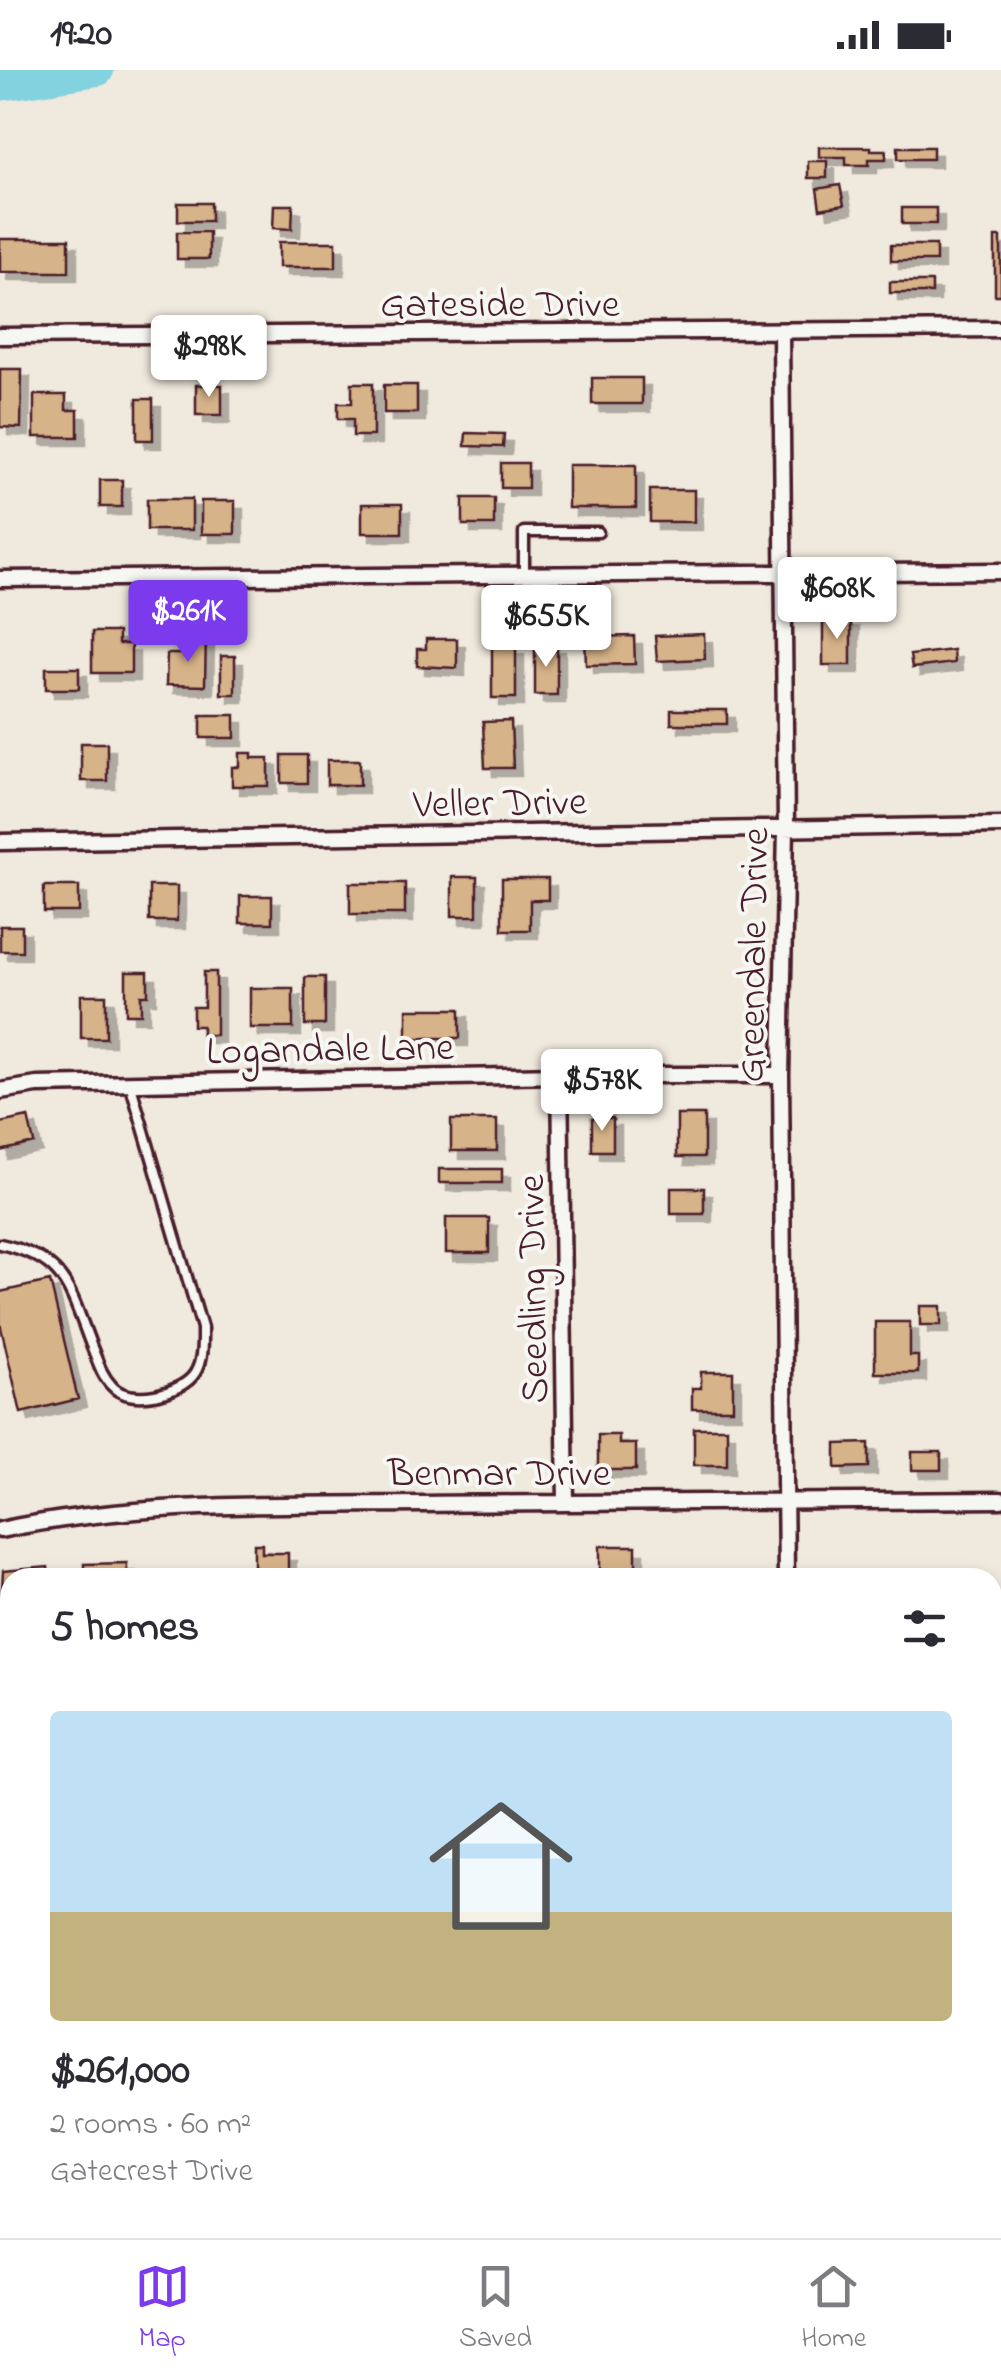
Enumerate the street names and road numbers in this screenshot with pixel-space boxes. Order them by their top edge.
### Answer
street label: Gateside Drive [380,277,620,336]
street label: Veller Drive [412,774,588,837]
street label: Greendale Drive [724,827,787,1083]
street label: Logandale Lane [206,1020,454,1083]
street label: Seedling Drive [504,1174,567,1404]
street label: Benmar Drive [386,1446,611,1505]

